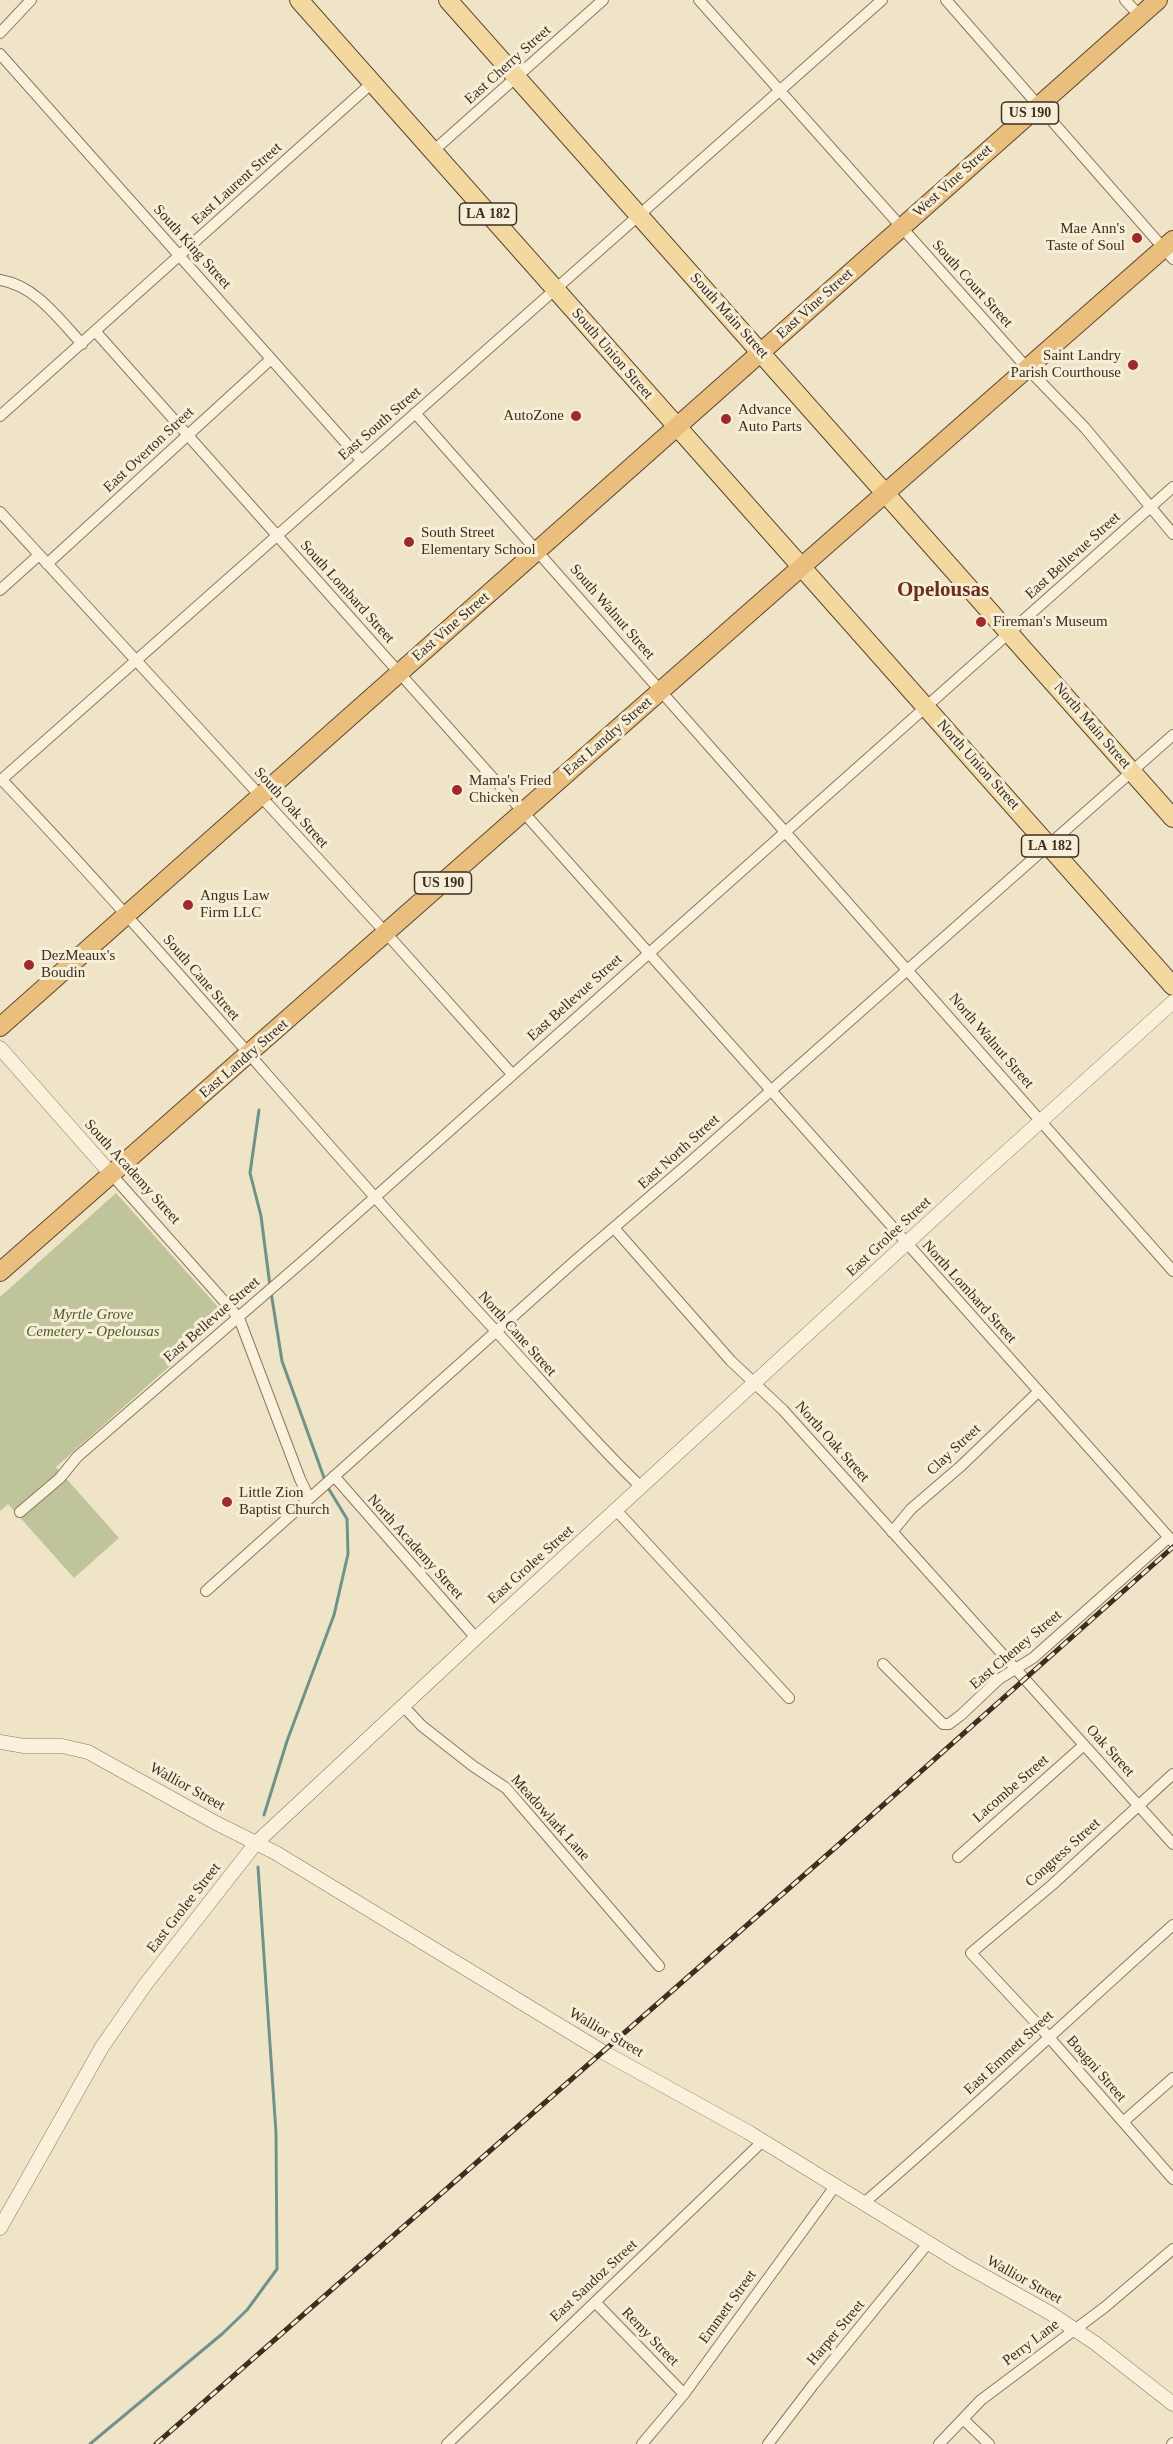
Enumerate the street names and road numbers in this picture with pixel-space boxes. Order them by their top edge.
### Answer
street label: East Cherry Street [461,22,555,108]
road number: US 190 [1002,102,1058,124]
street label: East Laurent Street [188,139,286,229]
street label: West Vine Street [910,141,996,221]
street label: South King Street [149,201,235,293]
road number: LA 182 [460,203,516,225]
street label: South Court Street [928,236,1016,332]
street label: East Vine Street [773,265,857,343]
street label: South Main Street [686,269,772,363]
street label: South Union Street [567,305,657,403]
street label: East South Street [335,383,425,465]
street label: East Overton Street [100,403,198,497]
street label: East Bellevue Street [1022,509,1124,603]
street label: South Lombard Street [296,537,398,647]
street label: South Walnut Street [566,561,658,663]
street label: East Vine Street [409,589,493,665]
street label: North Main Street [1049,679,1135,773]
street label: East Landry Street [560,694,656,780]
street label: North Union Street [933,716,1023,814]
street label: South Oak Street [250,764,332,852]
road number: LA 182 [1022,835,1078,857]
road number: US 190 [414,872,472,894]
street label: South Cane Street [159,931,243,1025]
street label: East Bellevue Street [524,951,626,1045]
street label: North Walnut Street [945,990,1037,1092]
street label: East Landry Street [196,1016,292,1102]
street label: East North Street [635,1111,723,1193]
street label: South Academy Street [80,1116,184,1228]
street label: East Grolee Street [843,1193,935,1281]
street label: North Lombard Street [918,1237,1020,1347]
street label: East Bellevue Street [160,1273,264,1367]
street label: North Cane Street [474,1288,560,1380]
street label: North Oak Street [791,1398,873,1486]
street label: Clay Street [923,1421,985,1479]
street label: North Academy Street [363,1491,467,1603]
street label: East Grolee Street [484,1522,578,1608]
street label: East Cheney Street [966,1606,1066,1694]
street label: Oak Street [1082,1721,1138,1781]
street label: Lacombe Street [969,1751,1053,1827]
street label: Wallior Street [146,1759,228,1815]
street label: Meadowlark Lane [507,1771,593,1865]
street label: Congress Street [1022,1815,1104,1891]
street label: East Grolee Street [143,1859,225,1957]
street label: Wallior Street [565,2004,647,2062]
street label: East Emmett Street [961,2007,1057,2099]
street label: Boagni Street [1062,2032,1130,2106]
street label: East Sandoz Street [547,2236,641,2326]
street label: Wallior Street [983,2252,1065,2308]
street label: Emmett Street [695,2267,761,2347]
street label: Harper Street [803,2296,869,2370]
street label: Remy Street [618,2304,682,2370]
street label: Perry Lane [999,2316,1063,2370]

